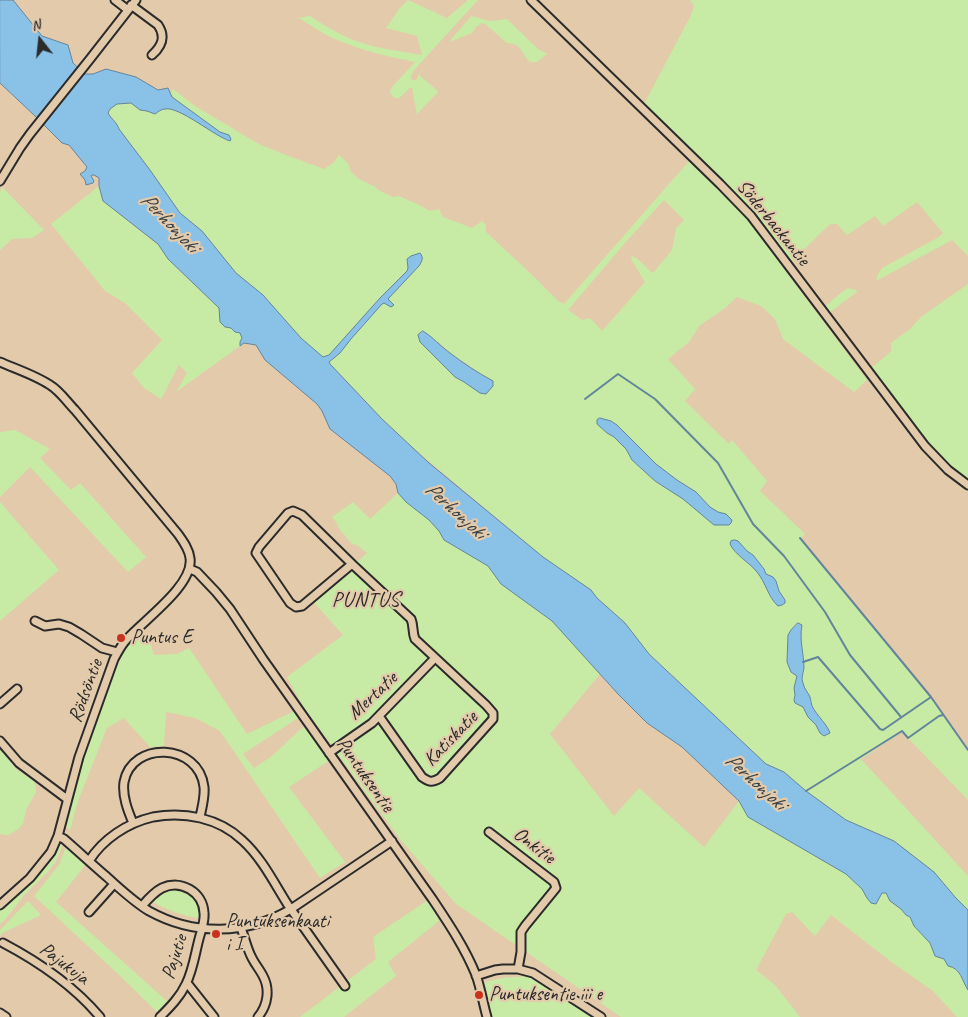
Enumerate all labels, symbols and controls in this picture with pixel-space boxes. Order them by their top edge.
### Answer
north arrow [15,15,65,65]
text: N [29,16,42,34]
street label: Söderbackantie [731,175,815,271]
water label: Perhonjoki [134,188,204,258]
water label: Perhonjoki [419,477,491,545]
district label: PUNTUS [331,587,401,613]
place label: Puntus E [131,626,192,650]
marker: Puntus E [115,632,127,644]
street label: Rödsöntie [64,656,108,726]
street label: Mertatie [343,667,403,725]
street label: Katiskatie [419,706,483,772]
street label: Puntuksentie [331,733,399,817]
water label: Perhonjoki [719,748,791,816]
street label: Onkitie [508,822,560,870]
place label: Puntuksenkaati i I [226,910,329,957]
marker: Puntuksenkaati i I [210,928,222,940]
street label: Pajutie [157,932,193,982]
street label: Pajukuja [34,937,94,991]
place label: Puntuksentie iii e [489,983,602,1007]
marker: Puntuksentie iii e [473,989,485,1001]

